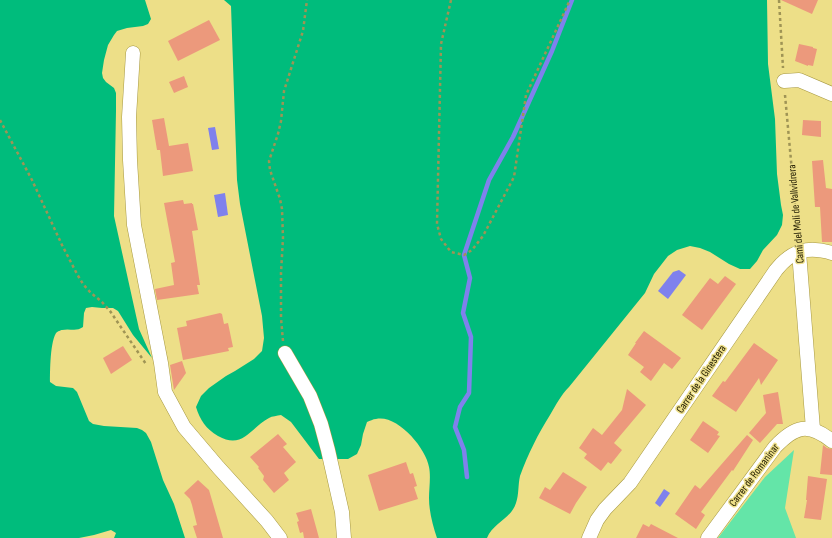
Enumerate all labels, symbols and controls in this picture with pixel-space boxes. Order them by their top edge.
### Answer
street label: Camí del Molí de Vallvidrera [785,164,807,264]
street label: Carrer de la Ginestera [673,343,729,415]
street label: Carrer de Romaninar [726,441,782,509]

